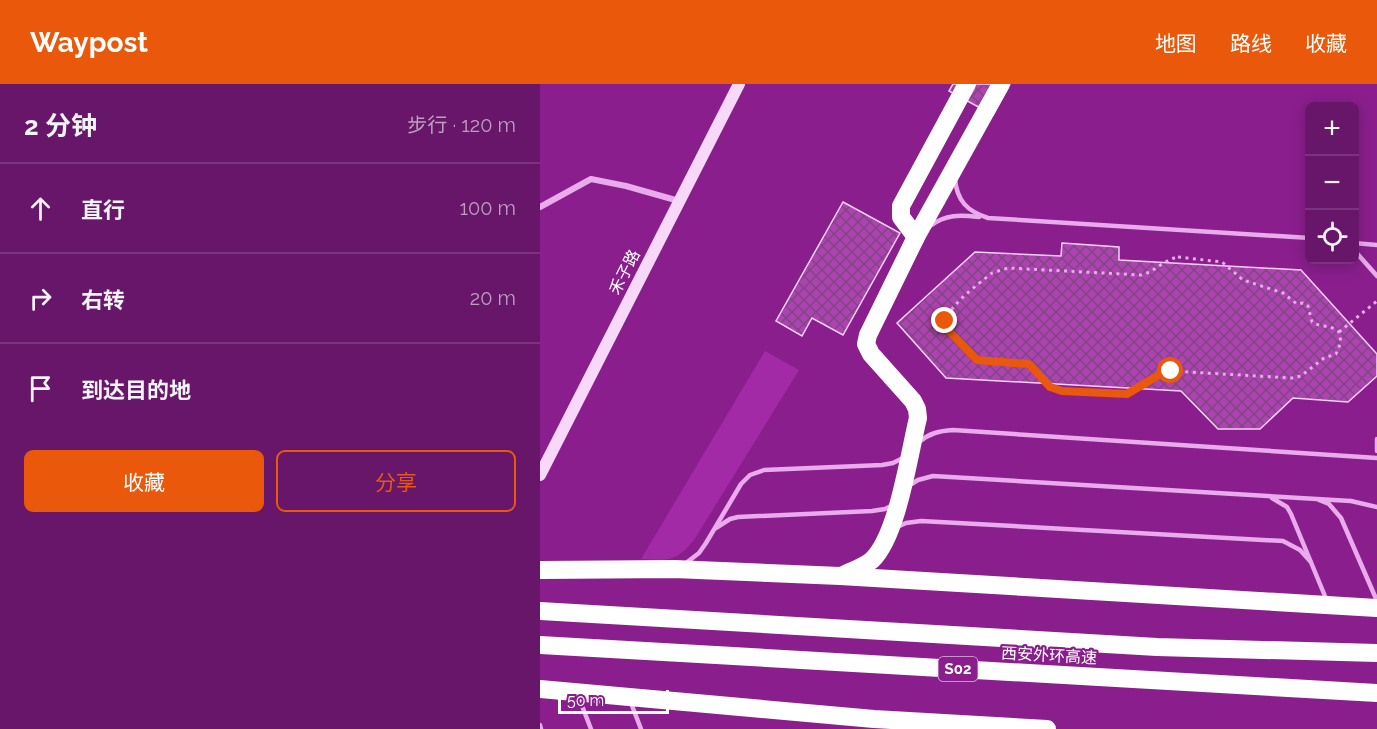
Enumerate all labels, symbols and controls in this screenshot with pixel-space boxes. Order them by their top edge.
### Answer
text: Waypost [30,26,148,59]
text: 地图 [1155,31,1197,56]
text: 路线 [1230,31,1272,56]
text: 收藏 [1305,31,1347,56]
map controls [1305,102,1359,264]
button: + [1305,102,1359,156]
text: 2 分钟 [24,111,97,141]
text: 步行 · 120 m [407,113,516,137]
button: − [1305,156,1359,210]
icon: ahead [24,192,57,225]
text: 100 m [459,196,516,220]
text: 直行 [81,197,125,223]
button: locate [1305,210,1359,264]
street label: 禾子路 [605,247,644,298]
icon: right [24,282,57,315]
text: 20 m [470,286,516,310]
text: 右转 [81,287,125,313]
route end [931,307,957,333]
route start [1157,357,1183,383]
icon: arrive [24,372,57,405]
text: 到达目的地 [81,377,191,403]
button: 收藏 [24,450,264,512]
button: 分享 [276,450,516,512]
street label: 西安外环高速 [1001,643,1097,667]
road number: S02 [938,657,978,681]
scale bar [558,687,669,714]
text: 50 m [567,691,604,710]

